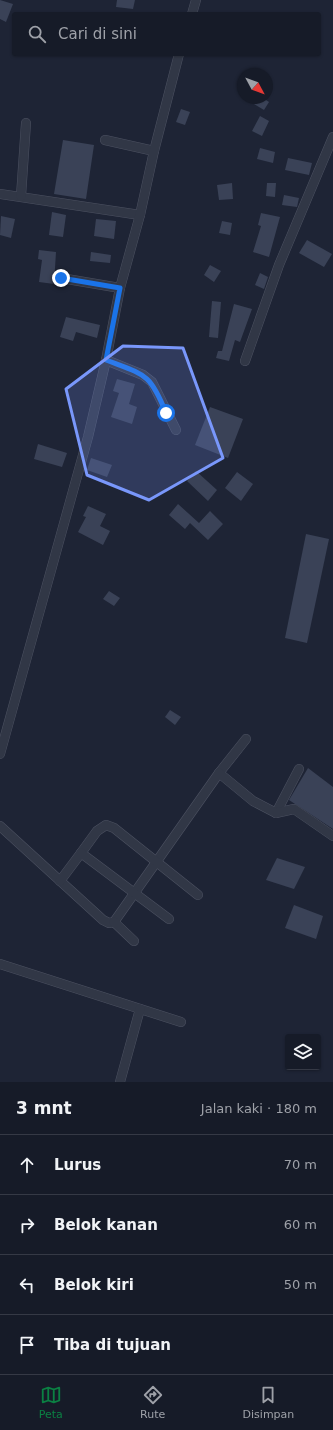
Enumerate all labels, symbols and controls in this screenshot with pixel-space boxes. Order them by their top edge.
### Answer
search box [12,12,321,56]
icon: search [26,23,48,45]
text: Cari di sini [58,25,137,43]
north arrow [237,68,273,104]
route end [52,269,70,287]
route start [157,404,175,422]
map controls [285,1034,321,1070]
button: layers [285,1034,321,1070]
text: 3 mnt [16,1098,72,1118]
text: Jalan kaki · 180 m [201,1101,317,1116]
icon: ahead [16,1154,38,1176]
text: Lurus [54,1156,101,1174]
text: 70 m [284,1157,317,1172]
icon: right [16,1214,38,1236]
text: Belok kanan [54,1216,158,1234]
text: 60 m [284,1217,317,1232]
icon: left [16,1274,38,1296]
text: Belok kiri [54,1276,134,1294]
text: 50 m [284,1277,317,1292]
icon: arrive [16,1334,38,1356]
text: Tiba di tujuan [54,1336,171,1354]
tab: Peta [39,1384,63,1421]
tab: Rute [140,1384,165,1421]
tab: Disimpan [243,1384,294,1421]

